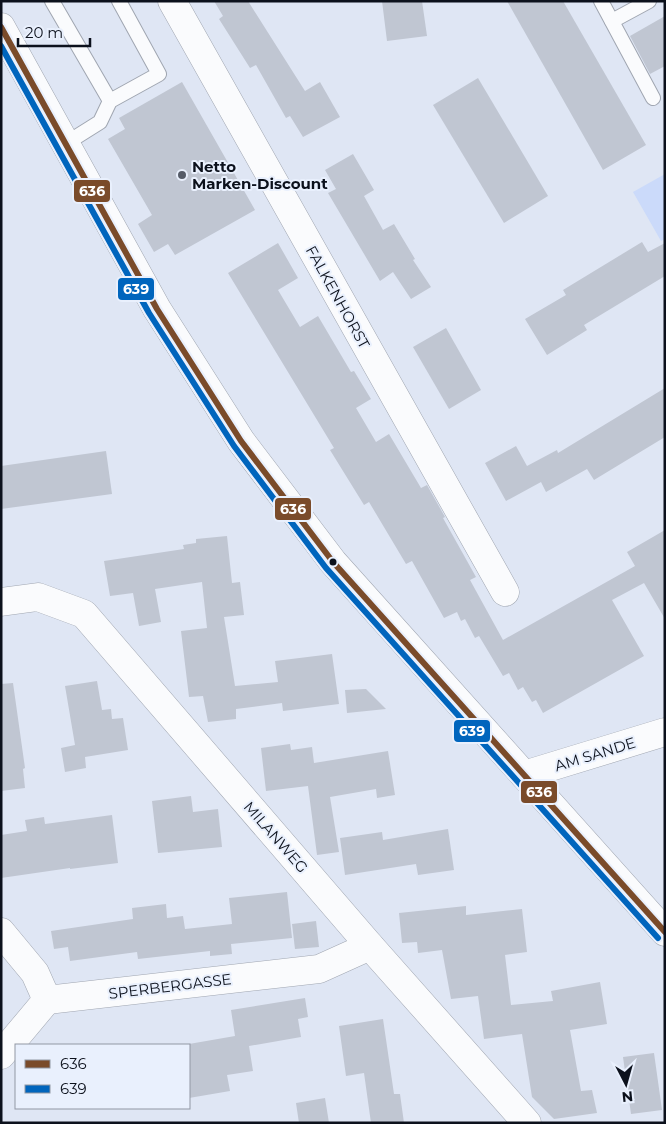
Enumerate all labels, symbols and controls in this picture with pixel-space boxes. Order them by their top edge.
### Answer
scale bar [18,15,90,47]
text: 20 m [25,23,63,42]
place label: Netto Marken-Discount [192,157,328,193]
marker: Netto Marken-Discount [176,169,188,181]
line badge: 636 [73,179,111,203]
text: 636 [79,182,105,200]
street label: FALKENHORST [302,242,374,352]
line badge: 639 [117,277,155,301]
text: 639 [123,280,149,298]
line badge: 636 [274,497,312,521]
text: 636 [280,500,306,518]
unlabelled marker [328,557,338,567]
line badge: 639 [453,719,491,743]
text: 639 [459,722,485,740]
street label: AM SANDE [552,733,638,775]
line badge: 636 [520,780,558,804]
text: 636 [526,783,552,801]
street label: MILANWEG [240,797,312,877]
street label: SPERBERGASSE [107,969,233,1003]
legend [15,1044,190,1109]
text: 636 [60,1054,87,1073]
north arrow [601,1059,651,1109]
text: 639 [60,1079,87,1098]
text: N [621,1087,634,1106]

